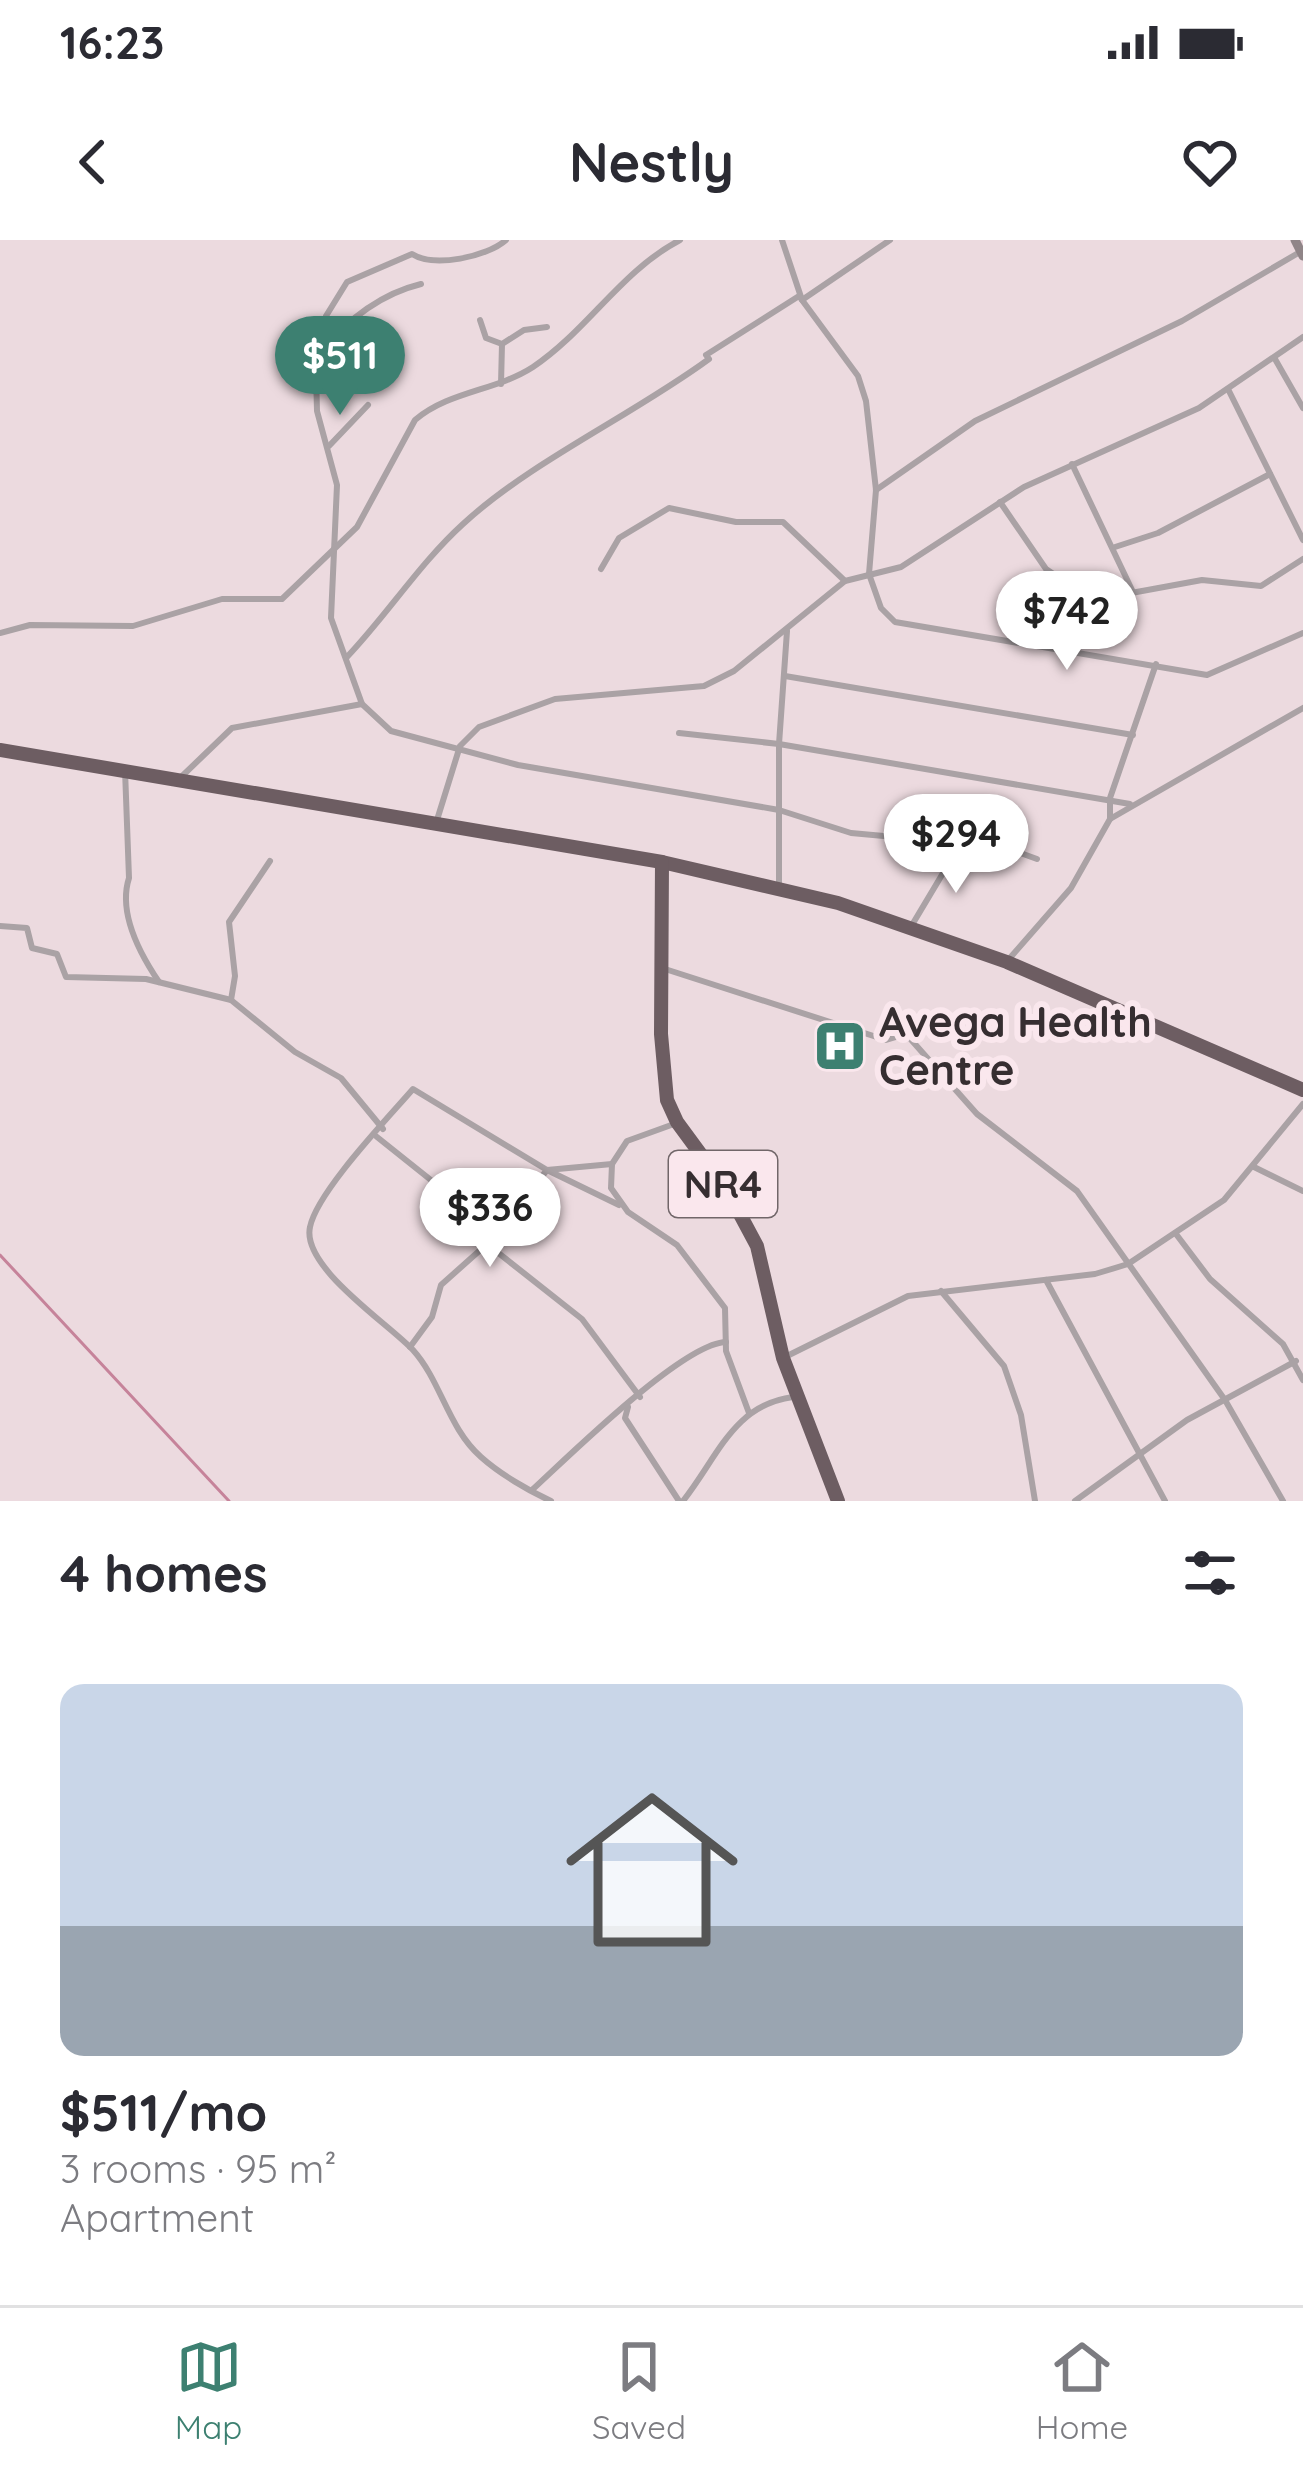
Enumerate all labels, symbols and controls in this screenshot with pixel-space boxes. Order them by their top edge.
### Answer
text: 16:23 [60,14,164,70]
text: Nestly [569,128,734,196]
icon: back [60,129,126,195]
icon: heart [1177,129,1243,195]
pin: $511 [269,316,411,418]
text: $511 [302,330,378,379]
pin: $742 [996,571,1138,673]
text: $742 [1023,585,1111,634]
pin: $294 [885,794,1027,896]
text: $294 [911,808,1001,857]
place label: Avega Health Centre [879,995,1152,1096]
hospital icon: Avega Health Centre [812,1018,868,1074]
road number: NR4 [669,1151,777,1217]
pin: $336 [419,1168,561,1270]
text: $336 [447,1182,533,1231]
icon: filters [1177,1540,1243,1606]
text: 4 homes [60,1541,268,1605]
icon: home [544,1762,760,1978]
text: $511/mo [60,2080,267,2144]
text: 3 rooms · 95 m² [60,2144,337,2193]
text: Apartment [60,2193,254,2242]
tab: Map [175,2334,242,2447]
tab: Saved [592,2334,686,2447]
tab: Home [1036,2334,1128,2447]

